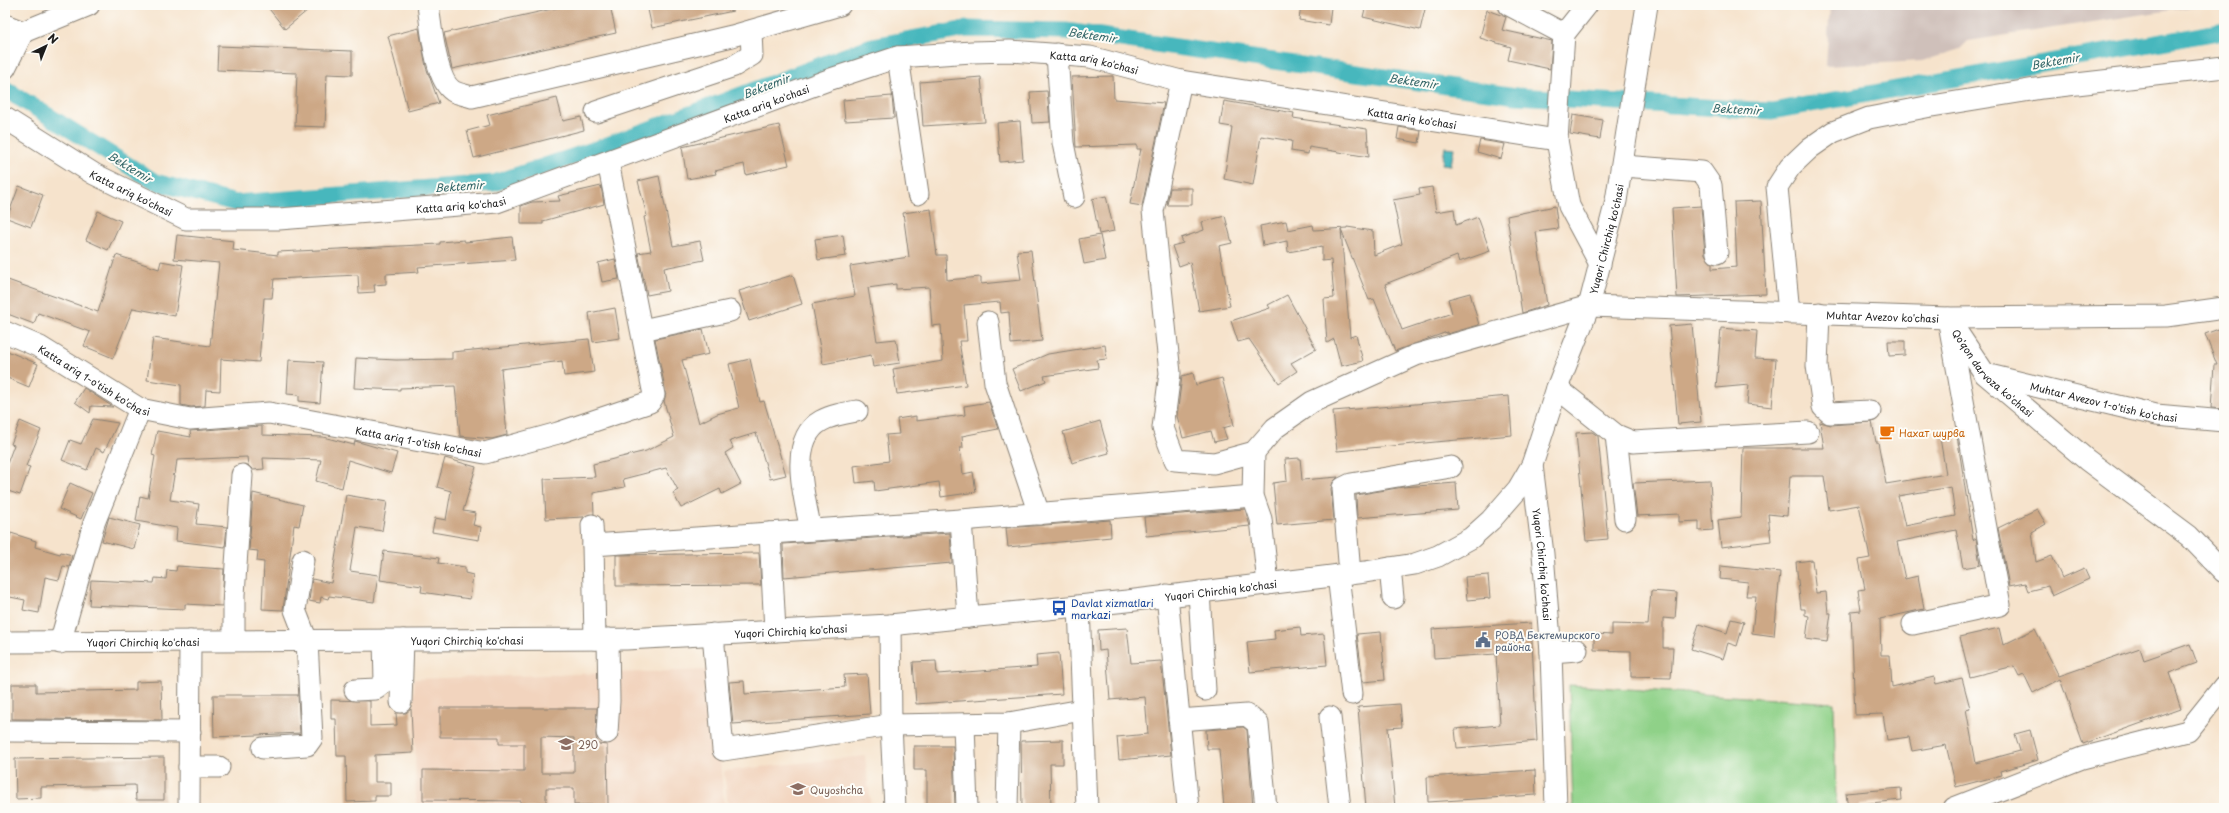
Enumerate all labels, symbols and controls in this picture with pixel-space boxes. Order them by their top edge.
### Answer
water label: Bektemir [1067,23,1119,47]
north arrow [26,26,66,66]
text: N [44,29,62,48]
street label: Katta ariq ko'chasi [1049,47,1140,77]
water label: Bektemir [2029,48,2083,74]
water label: Bektemir [740,69,794,103]
water label: Bektemir [1388,69,1440,93]
street label: Katta ariq ko'chasi [721,80,811,126]
water label: Bektemir [1711,99,1763,119]
street label: Katta ariq ko'chasi [1366,103,1458,132]
water label: Bektemir [105,147,157,188]
street label: Katta ariq ko'chasi [87,166,175,219]
water label: Bektemir [434,176,486,196]
street label: Yuqori Chirchiq ko'chasi [1585,182,1626,296]
street label: Katta ariq ko'chasi [415,192,508,216]
street label: Muhtar Avezov ko'chasi [1826,306,1940,325]
street label: Qo'qon darvoza ko'chasi [1949,325,2037,420]
street label: Katta ariq 1-o'tish ko'chasi [36,341,152,418]
street label: Muhtar Avezov 1-o'tish ko'chasi [2029,378,2178,424]
street label: Katta ariq 1-o'tish ko'chasi [354,422,483,460]
cafe icon: Нахат шурва [1878,423,1896,441]
place label: Нахат шурва [1899,425,1966,441]
street label: Yuqori Chirchiq ko'chasi [1530,507,1556,621]
street label: Yuqori Chirchiq ko'chasi [1164,575,1278,604]
place label: Davlat xizmatlari markazi [1071,595,1154,622]
bus stop icon: Davlat xizmatlari markazi [1050,599,1068,617]
street label: Yuqori Chirchiq ko'chasi [734,620,848,641]
place label: РОВД Бектемирского района [1495,627,1601,654]
public building icon: РОВД Бектемирского района [1474,631,1492,649]
street label: Yuqori Chirchiq ko'chasi [410,632,524,648]
street label: Yuqori Chirchiq ko'chasi [86,634,200,649]
school or university icon: 290 [557,735,575,753]
place label: 290 [578,737,598,752]
school or university icon: Quyoshcha [789,780,807,798]
place label: Quyoshcha [810,782,864,798]

